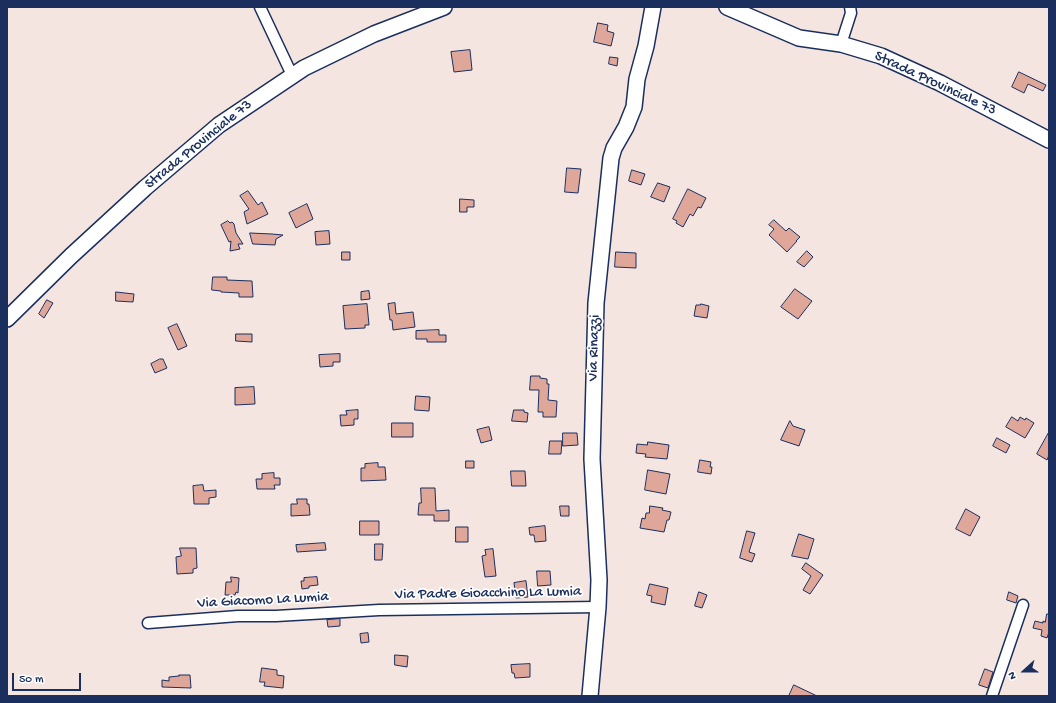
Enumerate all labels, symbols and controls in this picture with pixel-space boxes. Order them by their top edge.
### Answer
street label: Strada Provinciale 73 [871,48,999,120]
street label: Strada Provinciale 73 [142,96,256,194]
street label: Via Rinazzi [585,314,605,382]
street label: Via Padre Gioacchino La Lumia [395,583,581,605]
street label: Via Giacomo La Lumia [197,589,329,613]
north arrow [1004,651,1044,691]
scale bar [14,665,83,691]
text: N [1006,670,1020,681]
text: 50 m [19,673,44,687]

